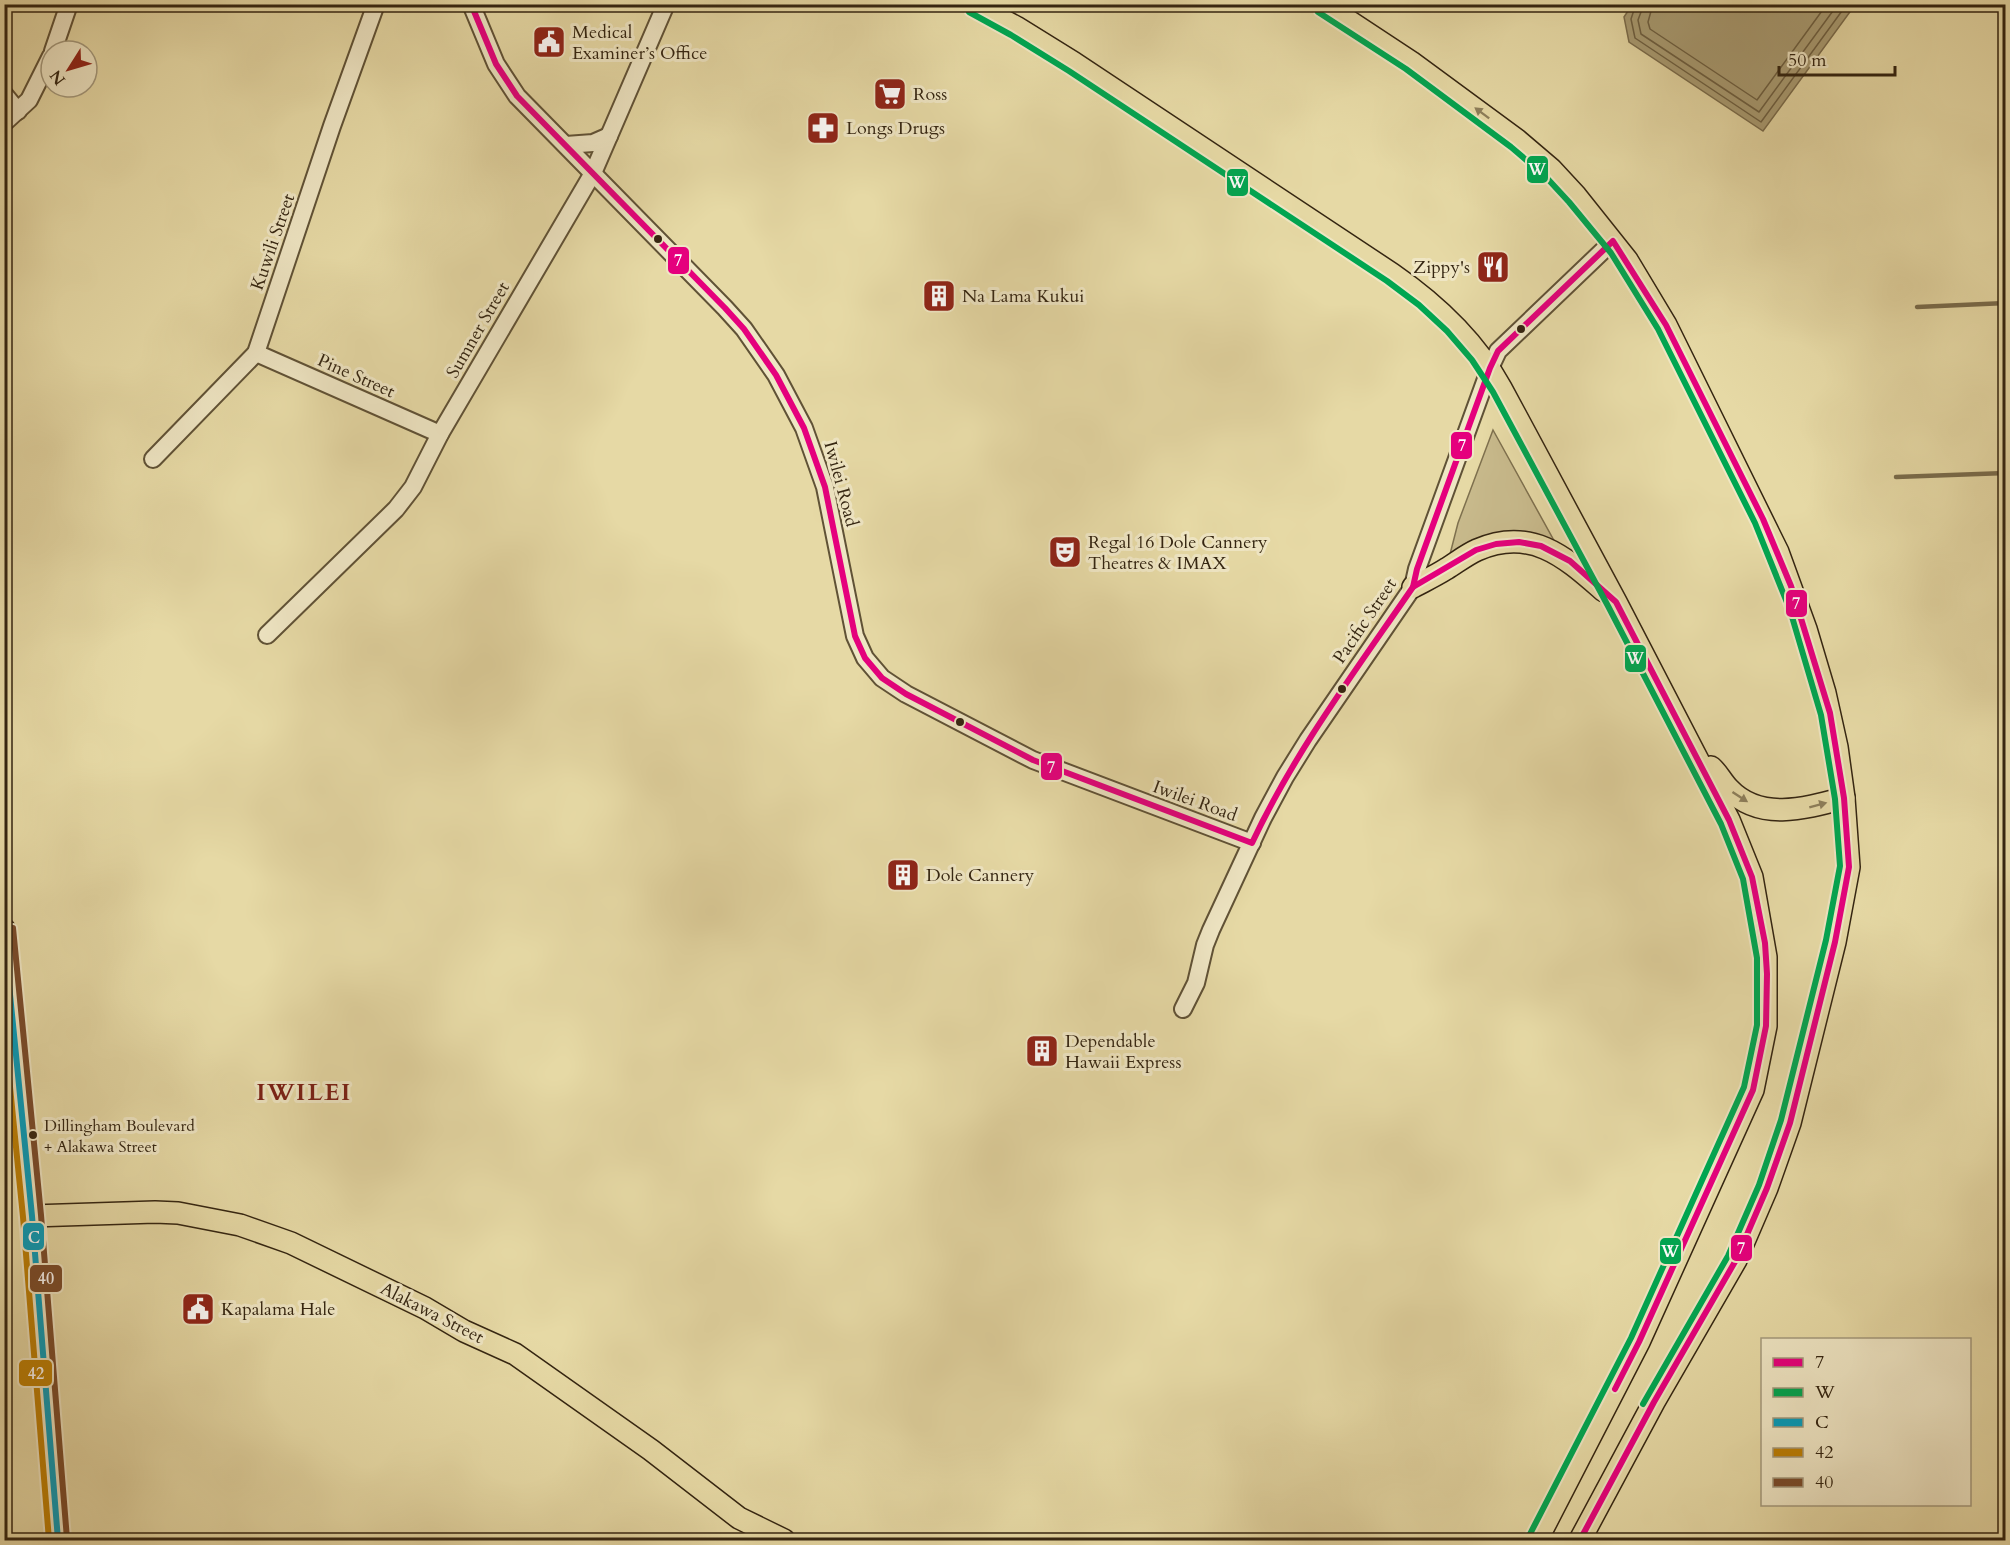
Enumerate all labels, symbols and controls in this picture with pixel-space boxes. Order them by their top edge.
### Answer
place label: Medical Examiner’s Office [572,20,707,66]
public building icon: Medical Examiner’s Office [531,24,567,60]
north arrow [39,39,99,99]
scale bar [1779,39,1894,77]
text: 50 m [1788,48,1827,73]
text: N [45,65,71,90]
supermarket icon: Ross [872,76,908,112]
place label: Ross [913,82,947,107]
one-way arrow [1474,107,1490,119]
pharmacy icon: Longs Drugs [805,110,841,146]
place label: Longs Drugs [846,116,945,141]
line badge: W [1526,155,1549,184]
text: W [1527,159,1547,181]
line badge: W [1226,168,1249,197]
text: W [1227,172,1247,194]
street label: Kuwili Street [245,190,301,294]
unlabelled marker [652,233,664,245]
line badge: 7 [667,246,690,275]
restaurant icon: Zippy's [1475,249,1511,285]
text: 7 [674,250,682,272]
place label: Zippy's [1413,255,1470,280]
street label: Sumner Street [440,277,516,383]
building icon: Na Lama Kukui [921,278,957,314]
place label: Na Lama Kukui [962,284,1084,309]
unlabelled marker [1515,323,1527,335]
street label: Pine Street [313,348,399,404]
line badge: 7 [1450,431,1473,460]
text: 7 [1458,435,1466,457]
street label: Iwilei Road [818,438,865,530]
place label: Regal 16 Dole Cannery Theatres & IMAX [1088,530,1268,576]
theatre icon: Regal 16 Dole Cannery Theatres & IMAX [1047,534,1083,570]
street label: Pacific Street [1327,573,1403,669]
line badge: 7 [1785,589,1808,618]
text: 7 [1792,593,1800,615]
line badge: W [1624,644,1647,673]
text: W [1625,648,1645,670]
unlabelled marker [1336,683,1348,695]
unlabelled marker [954,716,966,728]
line badge: 7 [1040,752,1063,781]
text: 7 [1047,757,1055,779]
street label: Iwilei Road [1149,774,1241,828]
one-way arrow [1732,791,1748,803]
one-way arrow [1809,800,1827,809]
building icon: Dole Cannery [885,857,921,893]
place label: Dole Cannery [926,863,1035,888]
place label: Dependable Hawaii Express [1065,1029,1181,1075]
building icon: Dependable Hawaii Express [1024,1033,1060,1069]
district label: IWILEI [256,1076,352,1109]
place label: Dillingham Boulevard + Alakawa Street [44,1115,195,1158]
marker: Dillingham Boulevard + Alakawa Street [27,1129,39,1141]
line badge: C [22,1222,45,1251]
text: C [28,1227,40,1249]
line badge: 7 [1730,1234,1753,1262]
line badge: W [1659,1237,1682,1265]
text: 7 [1737,1238,1745,1260]
text: W [1660,1241,1680,1263]
line badge: 40 [29,1264,63,1293]
text: 40 [38,1268,54,1290]
street label: Alakawa Street [376,1276,488,1350]
public building icon: Kapalama Hale [180,1291,216,1327]
place label: Kapalama Hale [221,1297,335,1322]
legend [1761,1338,1971,1506]
text: 7 [1815,1350,1824,1375]
line badge: 42 [18,1359,53,1387]
text: 42 [28,1363,44,1385]
text: W [1814,1380,1835,1405]
text: C [1815,1410,1829,1435]
text: 42 [1815,1440,1833,1465]
text: 40 [1815,1470,1833,1495]

